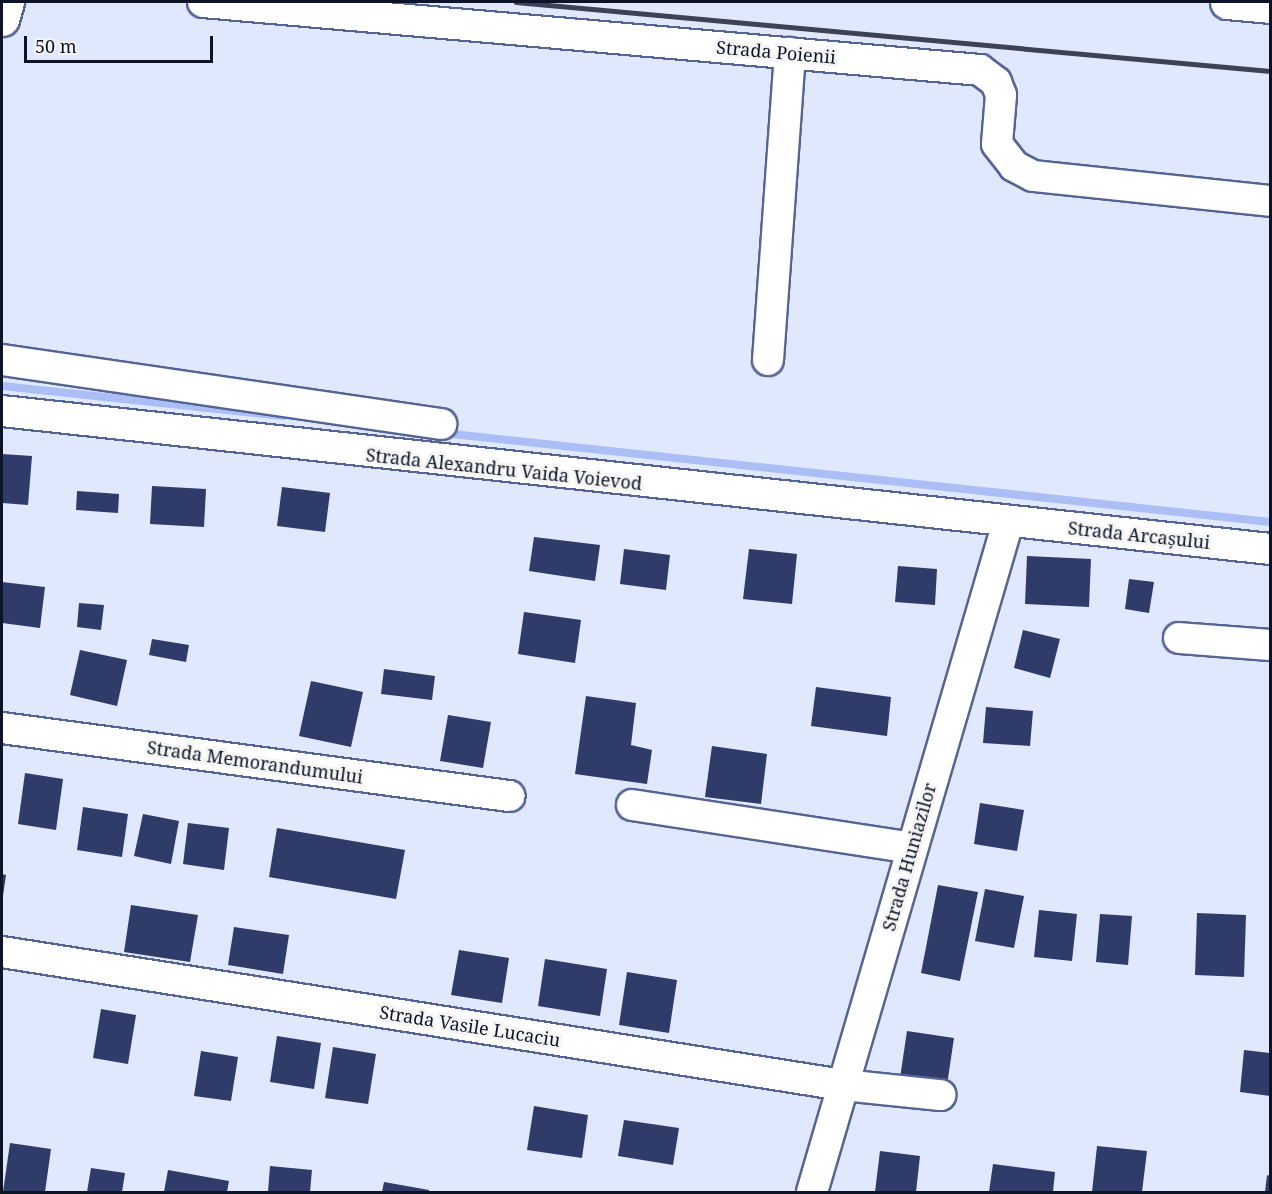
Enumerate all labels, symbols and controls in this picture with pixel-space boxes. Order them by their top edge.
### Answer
scale bar [27,24,216,62]
text: 50 m [35,34,77,58]
street label: Strada Poienii [715,36,837,68]
street label: Strada Alexandru Vaida Voievod [365,444,643,494]
street label: Strada Arcașului [1067,517,1211,553]
street label: Strada Memorandumului [146,736,364,788]
street label: Strada Huniazilor [878,781,940,933]
street label: Strada Vasile Lucaciu [378,1001,562,1051]

